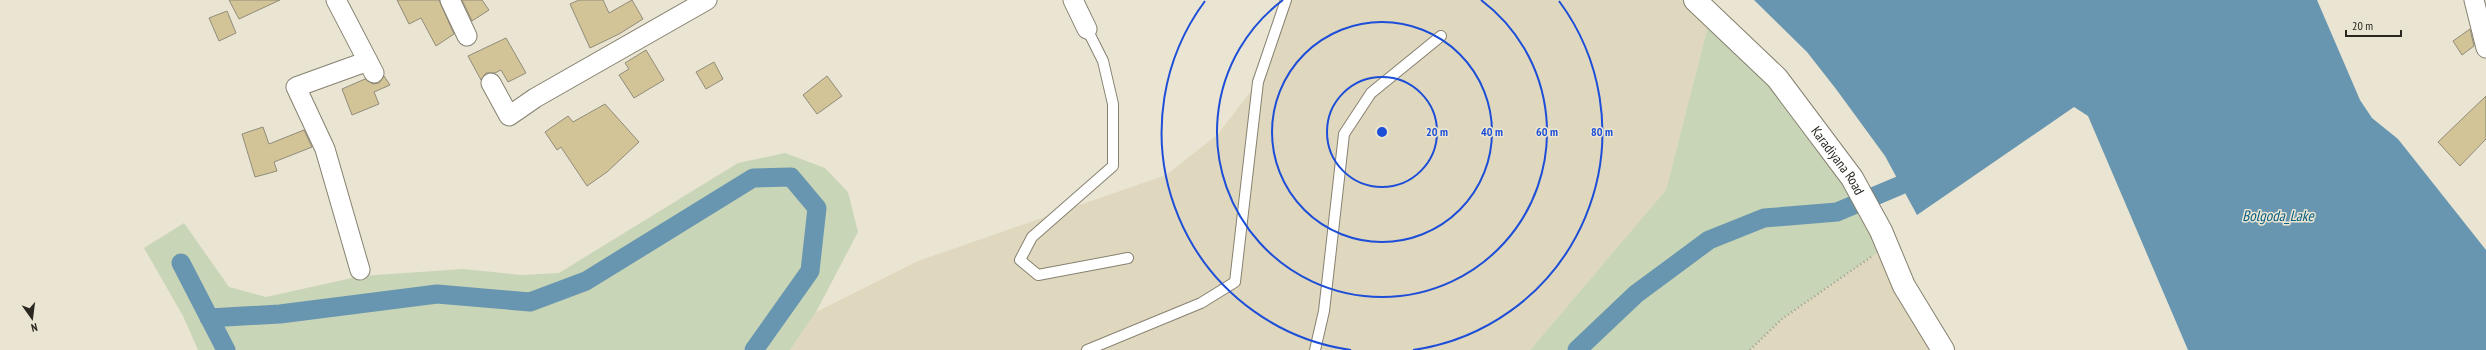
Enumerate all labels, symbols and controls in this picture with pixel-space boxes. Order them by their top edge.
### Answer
scale bar [2346,12,2401,38]
text: 20 m [2352,18,2373,33]
street label: Karadiyana Road [1807,123,1869,198]
text: 20 m [1426,124,1448,139]
text: 40 m [1481,124,1503,139]
text: 60 m [1536,124,1558,139]
text: 80 m [1591,124,1613,139]
centre of rings [1375,125,1389,139]
water label: Bolgoda_Lake [2242,206,2314,225]
north arrow [12,298,52,338]
text: N [30,320,39,335]

